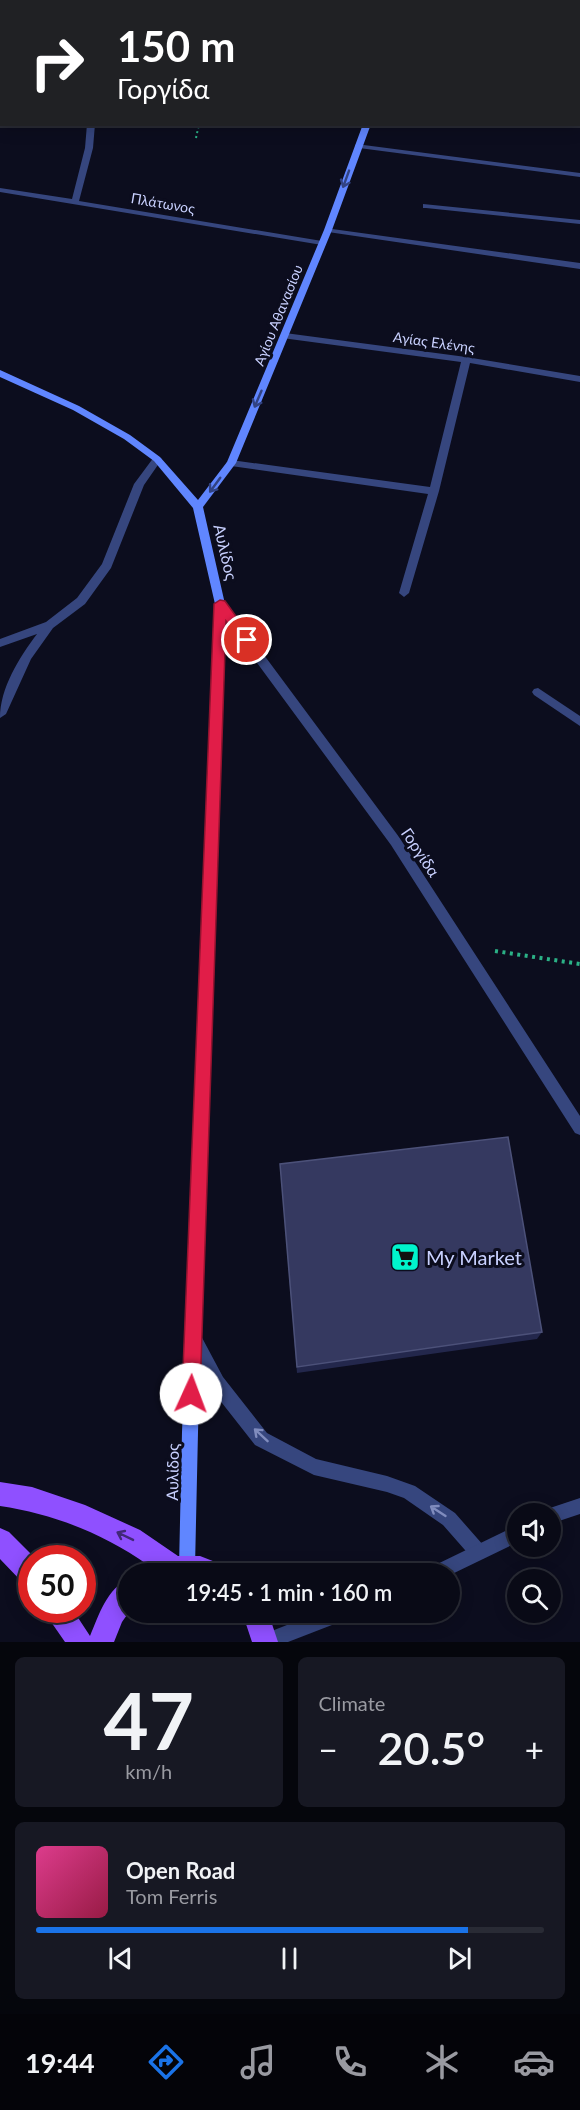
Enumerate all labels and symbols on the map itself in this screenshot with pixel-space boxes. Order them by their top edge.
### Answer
one-way arrow [340,170,351,188]
street label: Πλάτωνος [130,189,197,217]
street label: Αγίου Αθανασίου [250,262,306,368]
street label: Αγίας Ελένης [392,328,476,356]
one-way arrow [252,389,263,408]
one-way arrow [208,476,221,492]
street label: Αυλίδος [210,522,242,583]
pin [221,614,272,665]
street label: Γοργίδα [398,824,444,880]
supermarket icon: My Market [389,1241,421,1273]
place label: My Market [426,1245,522,1269]
position arrow [159,1362,223,1426]
one-way arrow [253,1428,268,1442]
street label: Αυλίδος [162,1443,182,1501]
one-way arrow [430,1505,446,1517]
one-way arrow [116,1530,134,1542]
speed limit sign: 50 [18,1545,96,1623]

